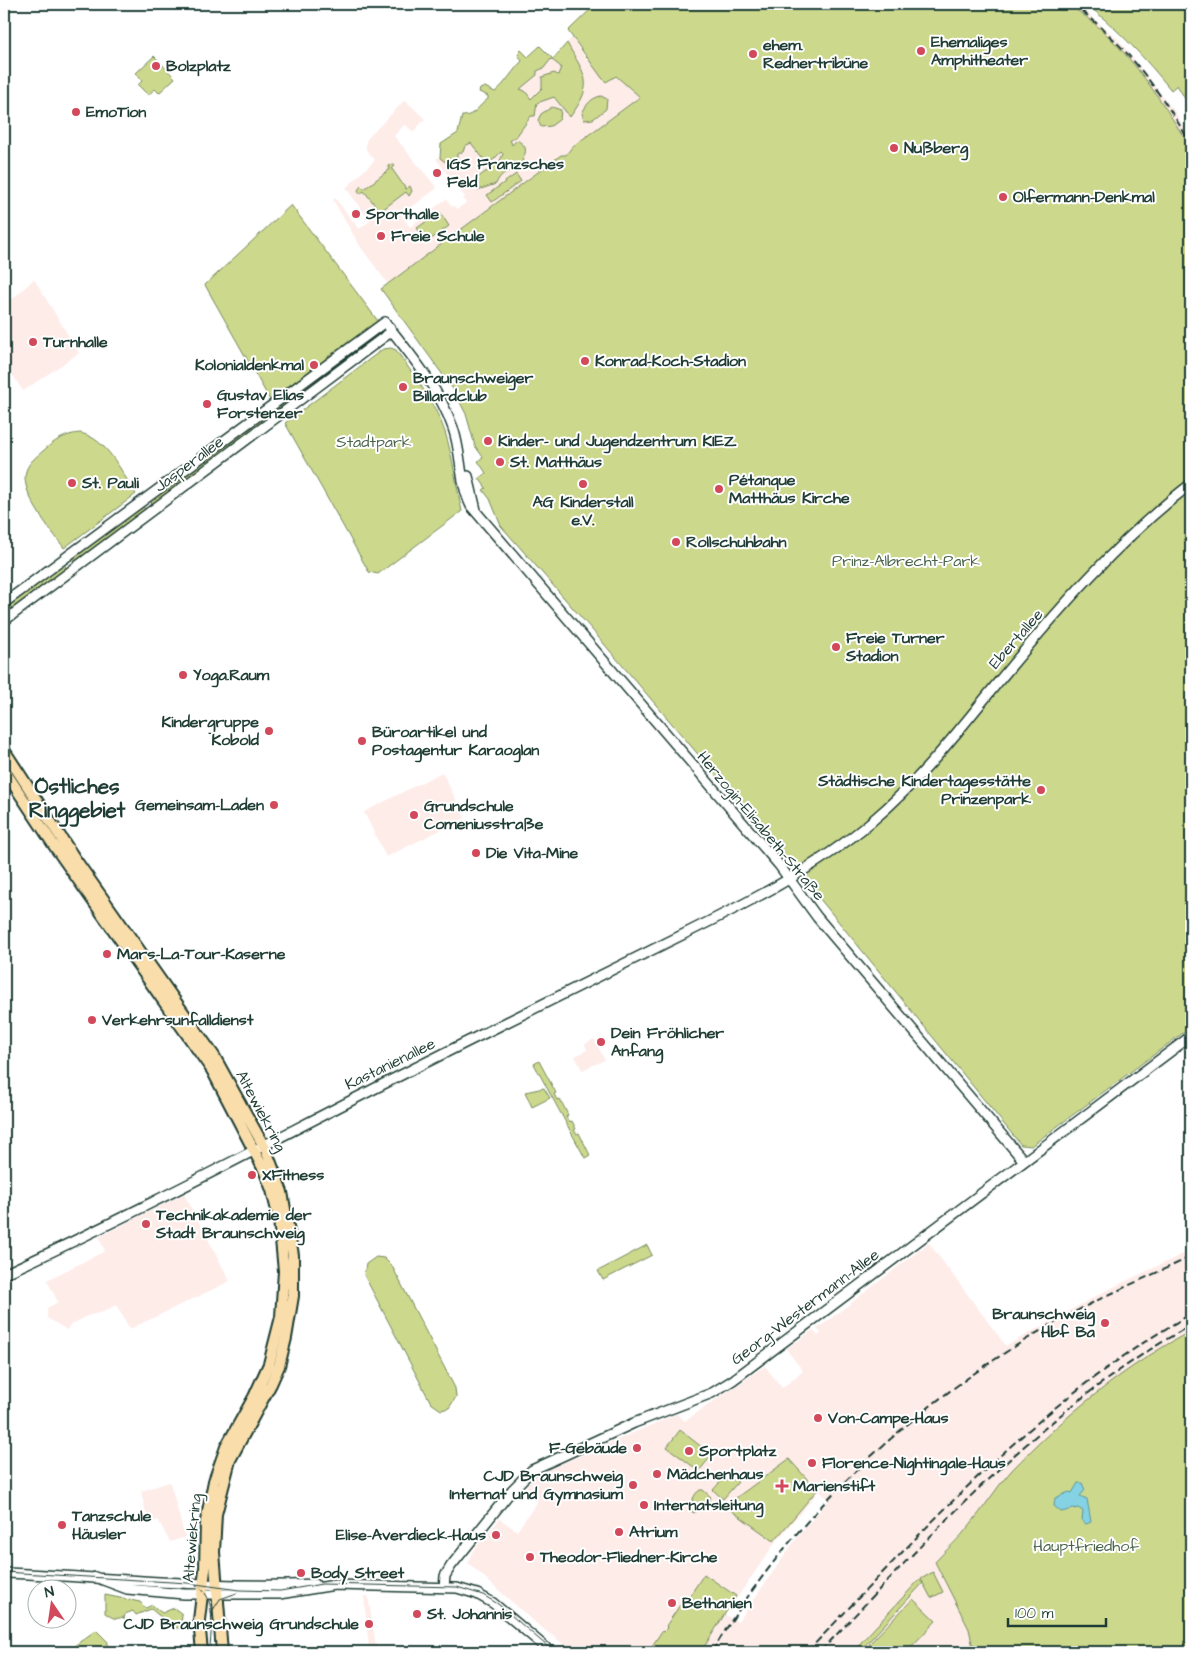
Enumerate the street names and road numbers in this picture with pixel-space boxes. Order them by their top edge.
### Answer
street label: Jasperallee [150,430,228,497]
street label: Ebertallee [984,604,1048,674]
street label: Herzogin-Elisabeth-Straße [691,747,830,906]
street label: Kastanienallee [341,1032,439,1095]
street label: Altewiekring [229,1066,292,1156]
street label: Georg-Westermann-Allee [726,1244,885,1371]
street label: Altewiekring [177,1493,208,1583]

